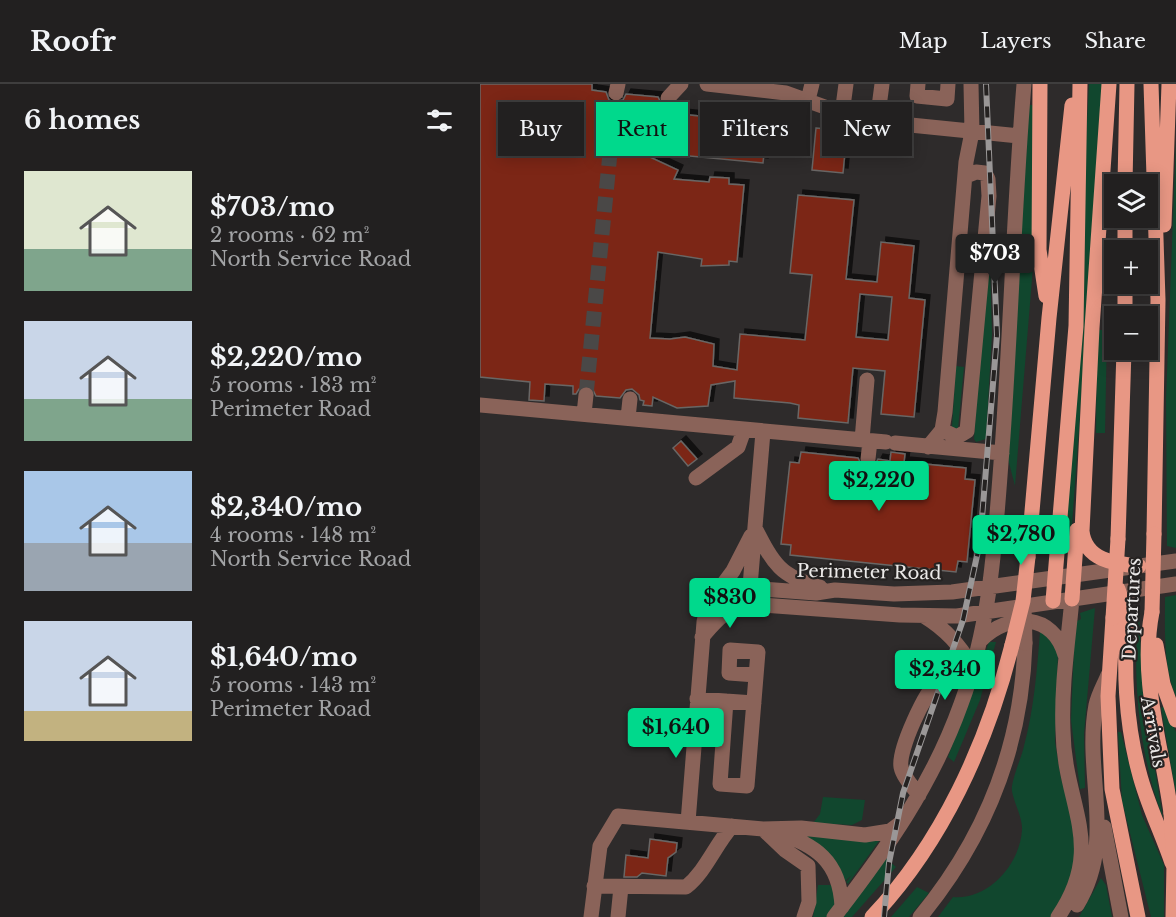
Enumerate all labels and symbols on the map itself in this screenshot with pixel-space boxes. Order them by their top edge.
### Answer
pin: $703 [959,234,1031,285]
pin: $2,220 [830,461,928,512]
pin: $2,780 [972,515,1070,566]
street label: Departures [1118,557,1146,661]
street label: Perimeter Road [796,560,942,584]
pin: $830 [694,578,766,629]
pin: $2,340 [896,650,994,701]
street label: Arrivals [1136,694,1170,769]
pin: $1,640 [627,708,725,759]

